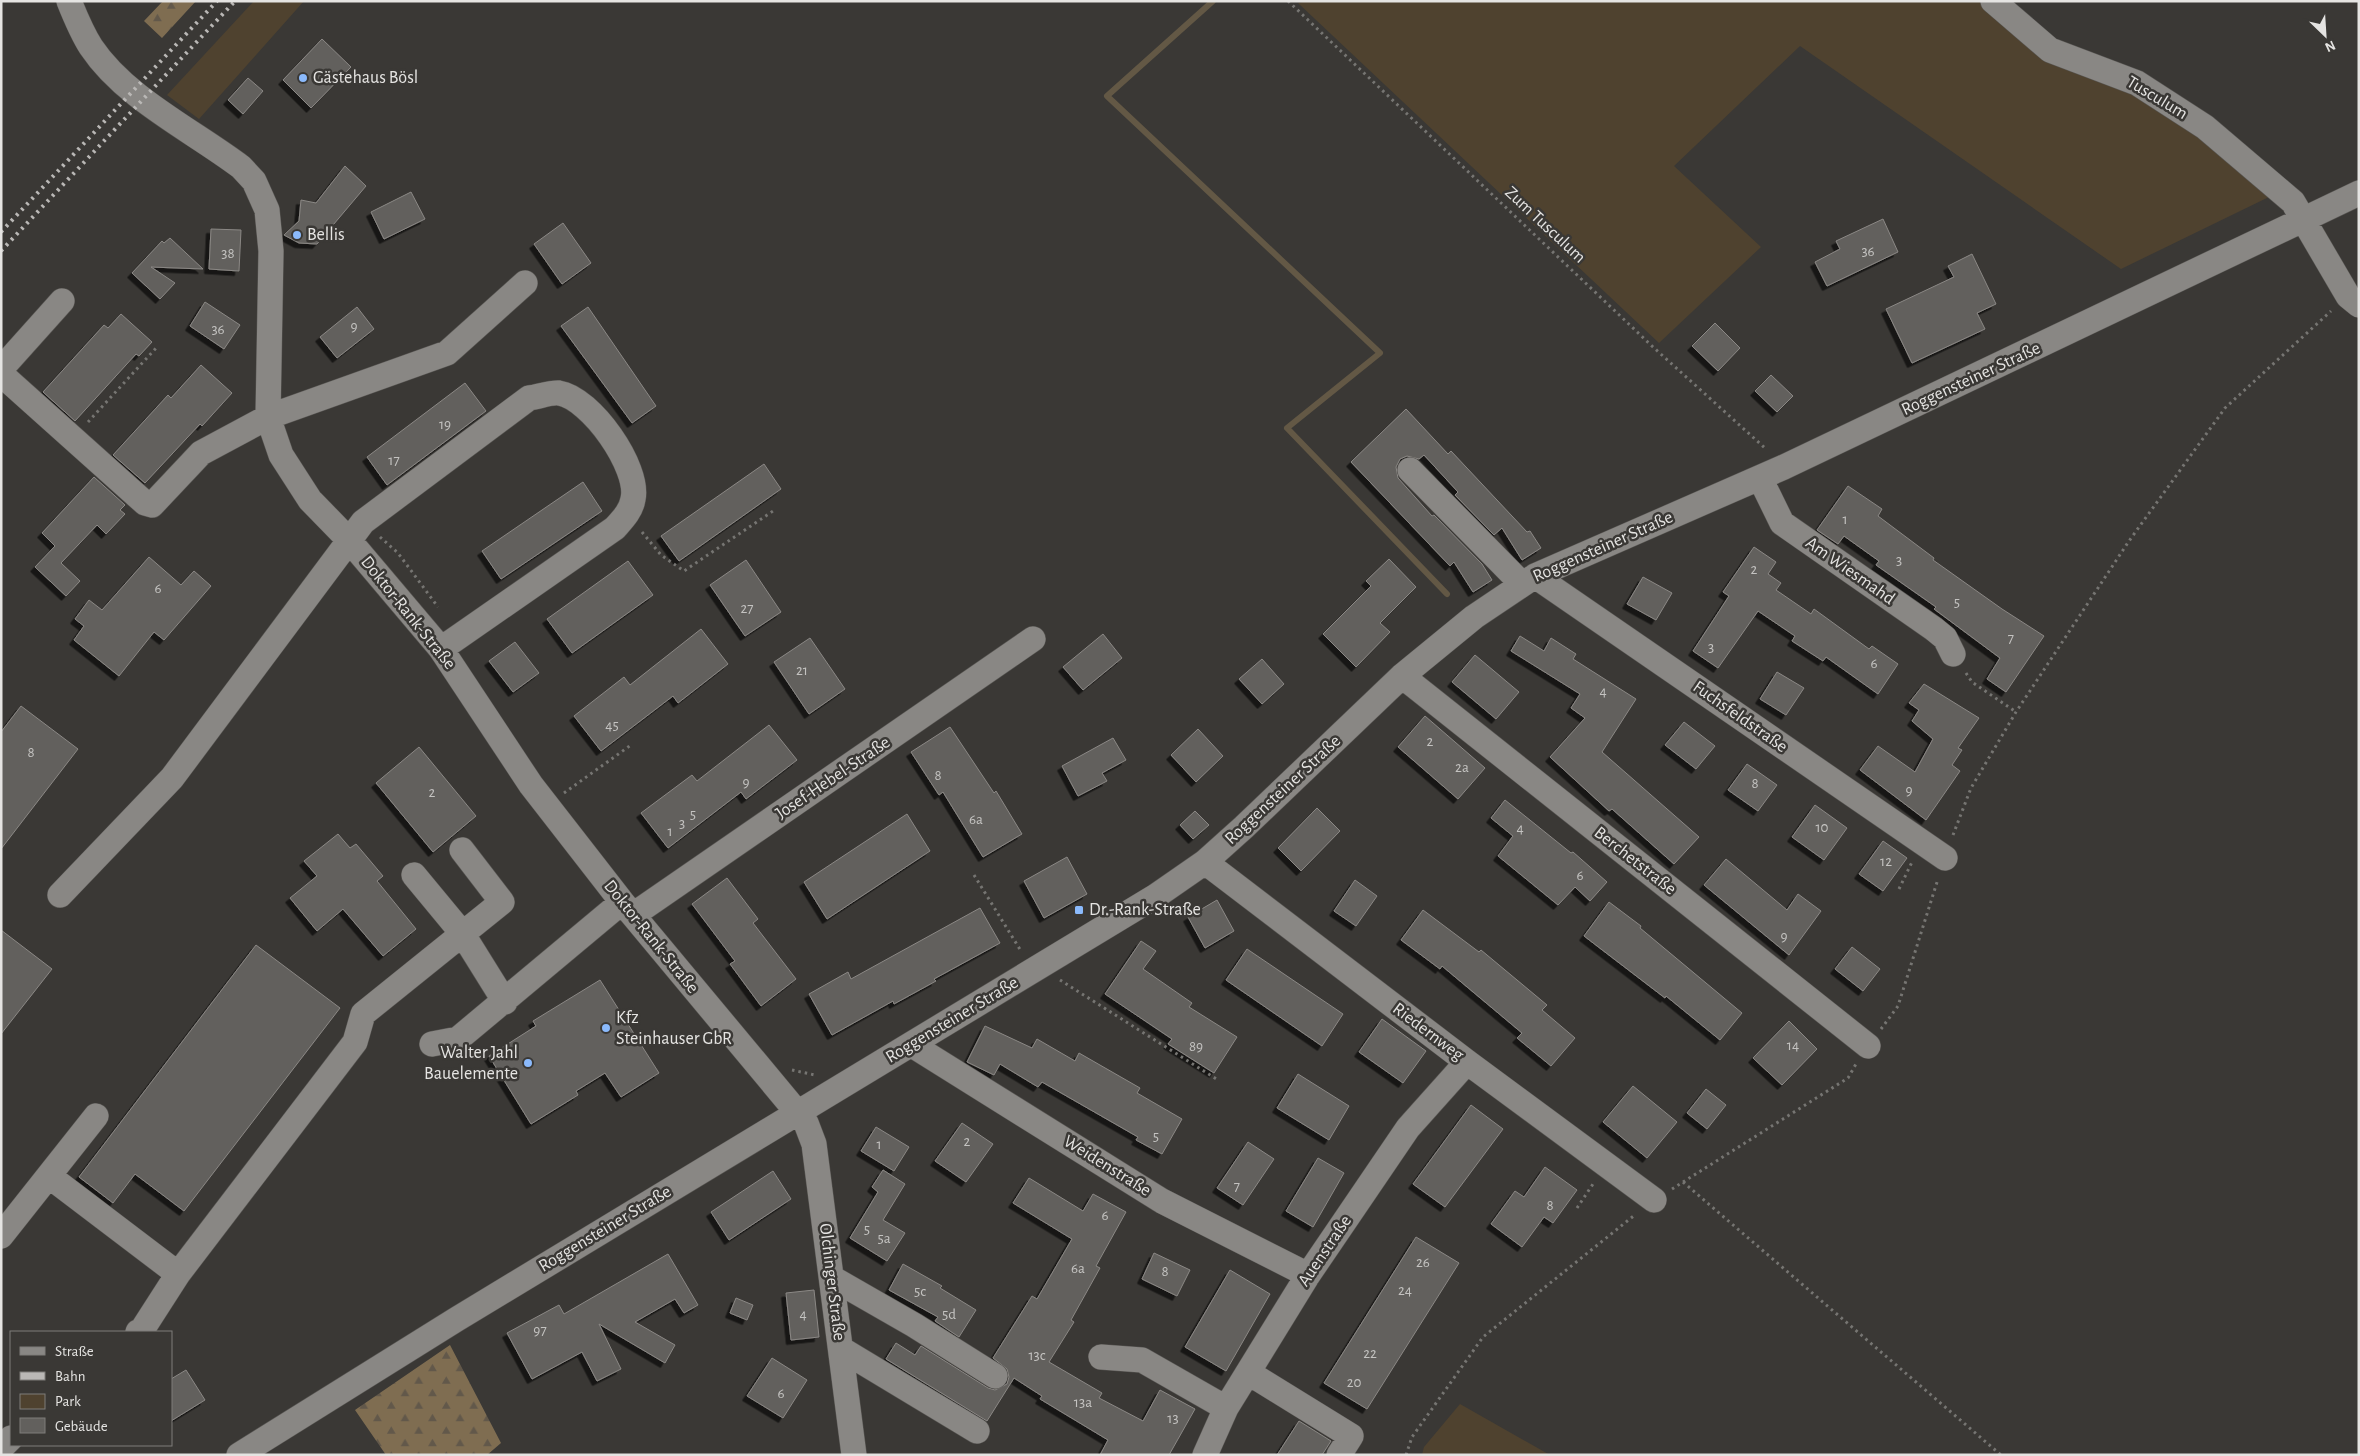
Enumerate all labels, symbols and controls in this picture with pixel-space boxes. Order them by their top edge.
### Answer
north arrow [2300,10,2350,60]
text: N [2323,37,2337,54]
place label: Gästehaus Bösl [313,69,418,87]
marker: Gästehaus Bösl [297,72,309,84]
street label: Tusculum [2124,73,2190,123]
street label: Zum Tusculum [1501,183,1589,267]
place label: Bellis [307,226,345,244]
marker: Bellis [291,229,303,241]
house number: 36 [1861,244,1875,259]
house number: 38 [221,246,235,261]
house number: 9 [350,319,358,334]
house number: 36 [211,322,225,337]
street label: Roggensteiner Straße [1899,339,2043,419]
house number: 19 [439,417,451,432]
house number: 17 [388,453,400,468]
street label: Roggensteiner Straße [1530,508,1676,586]
house number: 1 [1842,512,1848,527]
street label: Am Wiesmahd [1802,534,1898,608]
street label: Doktor-Rank-Straße [357,553,459,673]
house number: 3 [1896,553,1902,568]
house number: 2 [1751,562,1758,577]
house number: 6 [154,581,162,596]
house number: 5 [1954,595,1960,610]
house number: 27 [740,601,754,616]
house number: 7 [2008,631,2014,646]
house number: 3 [1708,640,1714,655]
house number: 6 [1870,656,1878,671]
house number: 21 [796,663,808,678]
street label: Fuchsfeldstraße [1689,678,1791,756]
house number: 4 [1599,684,1607,699]
house number: 45 [605,718,619,733]
street label: Roggensteiner Straße [1222,732,1344,848]
street label: Josef-Hebel-Straße [773,733,893,823]
house number: 2 [1427,734,1434,749]
house number: 8 [27,745,35,760]
house number: 2a [1455,760,1469,775]
house number: 8 [934,768,942,783]
house number: 9 [742,775,750,790]
house number: 8 [1751,776,1759,791]
house number: 9 [1905,783,1913,798]
house number: 2 [429,785,436,800]
house number: 5 [690,807,696,822]
house number: 6a [969,812,983,827]
house number: 3 [679,816,685,831]
house number: 10 [1815,820,1829,835]
house number: 4 [1516,821,1524,836]
house number: 1 [667,824,673,839]
street label: Berchetstraße [1591,824,1679,898]
house number: 12 [1880,854,1892,869]
house number: 6 [1576,868,1584,883]
street label: Doktor-Rank-Straße [600,877,702,997]
place label: Dr.-Rank-Straße [1089,901,1201,919]
marker: Dr.-Rank-Straße [1073,904,1085,916]
house number: 9 [1780,929,1788,944]
street label: Roggensteiner Straße [883,973,1021,1067]
street label: Riedernweg [1389,1000,1467,1065]
place label: Kfz Steinhauser GbR [616,1009,732,1048]
marker: Kfz Steinhauser GbR [600,1022,612,1034]
house number: 14 [1787,1038,1799,1053]
house number: 89 [1189,1039,1203,1054]
place label: Walter Jahl Bauelemente [424,1044,518,1083]
marker: Walter Jahl Bauelemente [522,1057,534,1069]
house number: 5 [1153,1129,1159,1144]
street label: Weidenstraße [1060,1132,1154,1200]
house number: 2 [964,1134,971,1149]
house number: 1 [876,1137,882,1152]
house number: 7 [1234,1179,1240,1194]
street label: Roggensteiner Straße [536,1182,674,1276]
house number: 8 [1546,1198,1554,1213]
house number: 6 [1101,1208,1109,1223]
street label: Auenstraße [1295,1212,1355,1290]
street label: Olchinger Straße [816,1222,848,1342]
house number: 5 [864,1222,870,1237]
house number: 5a [877,1231,891,1246]
house number: 26 [1416,1255,1430,1270]
house number: 6a [1071,1261,1085,1276]
house number: 8 [1161,1264,1169,1279]
house number: 24 [1398,1283,1412,1298]
house number: 5c [914,1284,926,1299]
house number: 4 [799,1307,807,1322]
house number: 5d [942,1307,956,1322]
house number: 97 [533,1323,547,1338]
legend [10,1331,172,1446]
text: Straße [55,1344,94,1359]
house number: 22 [1363,1346,1377,1361]
house number: 13c [1028,1348,1046,1363]
text: Bahn [55,1369,85,1384]
house number: 20 [1347,1375,1361,1390]
house number: 6 [777,1386,785,1401]
text: Park [55,1394,81,1409]
house number: 13a [1074,1395,1092,1410]
house number: 13 [1167,1411,1179,1426]
text: Gebäude [55,1419,108,1434]

